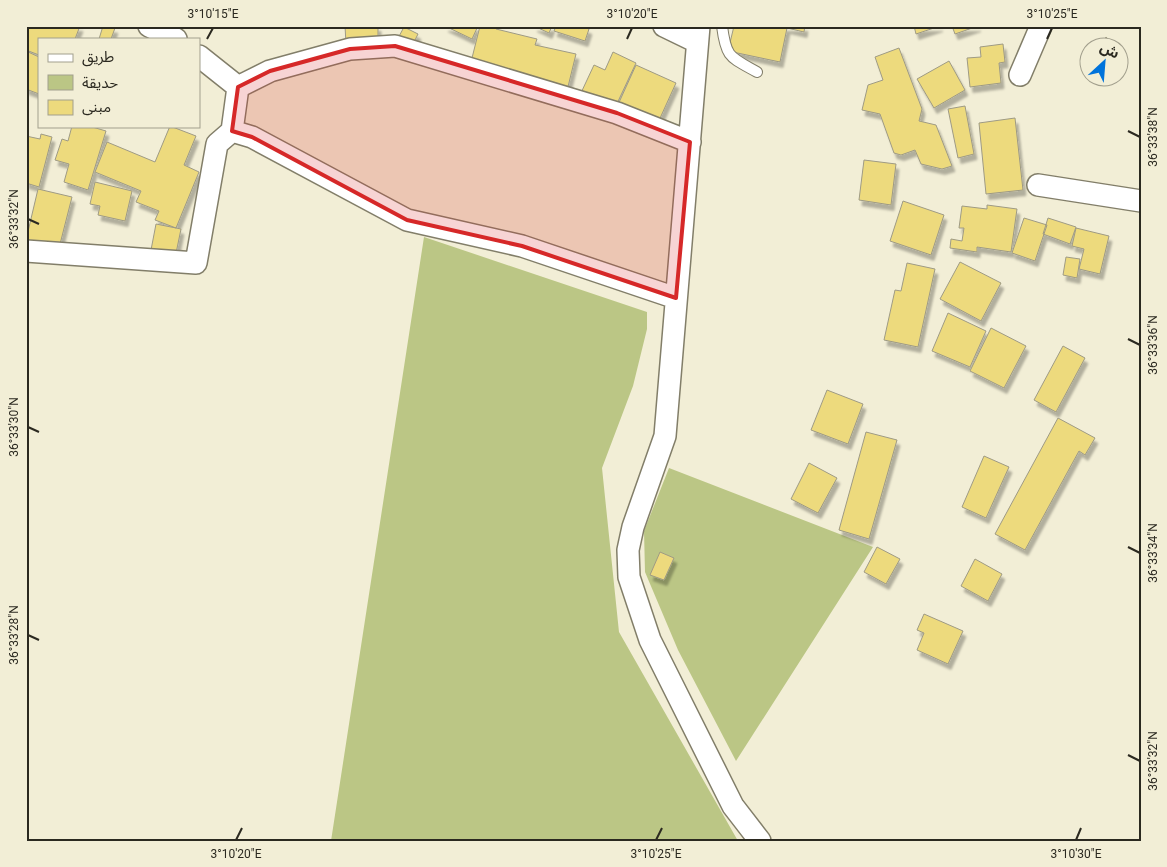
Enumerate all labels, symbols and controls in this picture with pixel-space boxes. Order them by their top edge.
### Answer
text: 3°10'15"E [188,7,239,21]
text: 3°10'20"E [607,7,658,21]
text: 3°10'25"E [1027,7,1078,21]
legend [38,38,200,128]
north arrow [1080,38,1130,88]
text: ش [1098,39,1122,62]
text: طريق [82,48,114,67]
text: حديقة [82,74,118,92]
text: مبنى [82,98,111,116]
text: 36°33'38"N [1146,107,1160,167]
text: 36°33'32"N [7,189,21,249]
text: 36°33'36"N [1146,315,1160,375]
text: 36°33'30"N [7,397,21,457]
text: 36°33'34"N [1146,523,1160,583]
text: 36°33'28"N [7,605,21,665]
text: 36°33'32"N [1146,731,1160,791]
text: 3°10'20"E [211,847,262,861]
text: 3°10'25"E [631,847,682,861]
text: 3°10'30"E [1051,847,1102,861]

